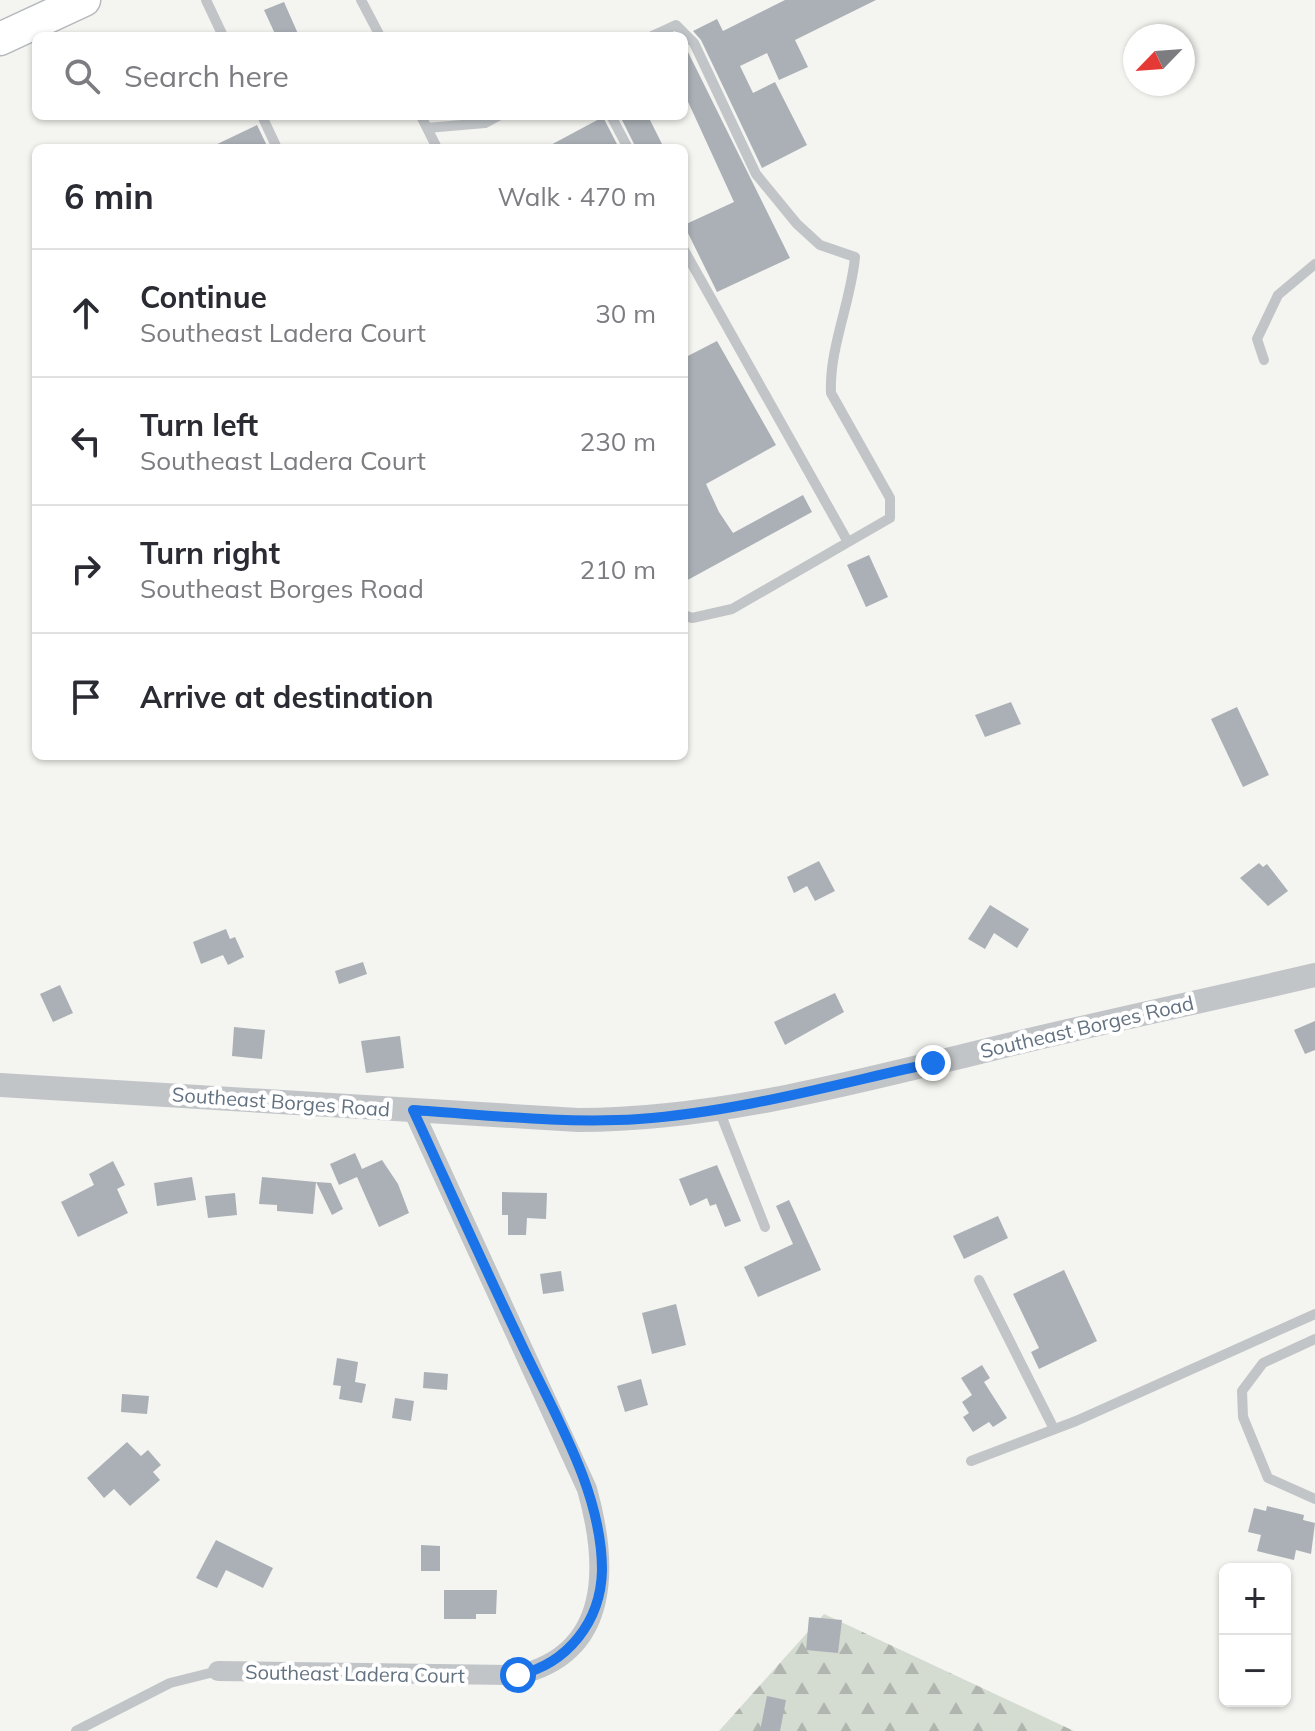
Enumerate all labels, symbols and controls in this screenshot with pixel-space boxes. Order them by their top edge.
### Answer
north arrow [1123,24,1195,96]
search box [32,32,688,120]
icon: search [60,54,104,98]
text: Search here [124,57,289,95]
text: 6 min [64,175,154,218]
text: Walk · 470 m [497,180,656,213]
text: Continue [140,278,267,316]
icon: ahead [64,291,108,335]
text: 30 m [595,297,656,330]
text: Southeast Ladera Court [140,316,426,349]
text: Turn left [140,406,258,444]
icon: left [64,419,108,463]
text: 230 m [580,425,656,458]
text: Southeast Ladera Court [140,444,426,477]
text: Turn right [140,534,280,572]
icon: right [64,547,108,591]
text: 210 m [580,553,656,586]
text: Southeast Borges Road [140,572,424,605]
icon: arrive [64,675,108,719]
text: Arrive at destination [140,678,434,716]
street label: Southeast Borges Road [978,990,1196,1063]
route end [915,1045,951,1081]
street label: Southeast Borges Road [171,1081,391,1122]
map controls [1219,1563,1291,1707]
button: + [1219,1563,1291,1635]
button: − [1219,1635,1291,1707]
route start [500,1657,536,1693]
street label: Southeast Ladera Court [245,1659,465,1688]

